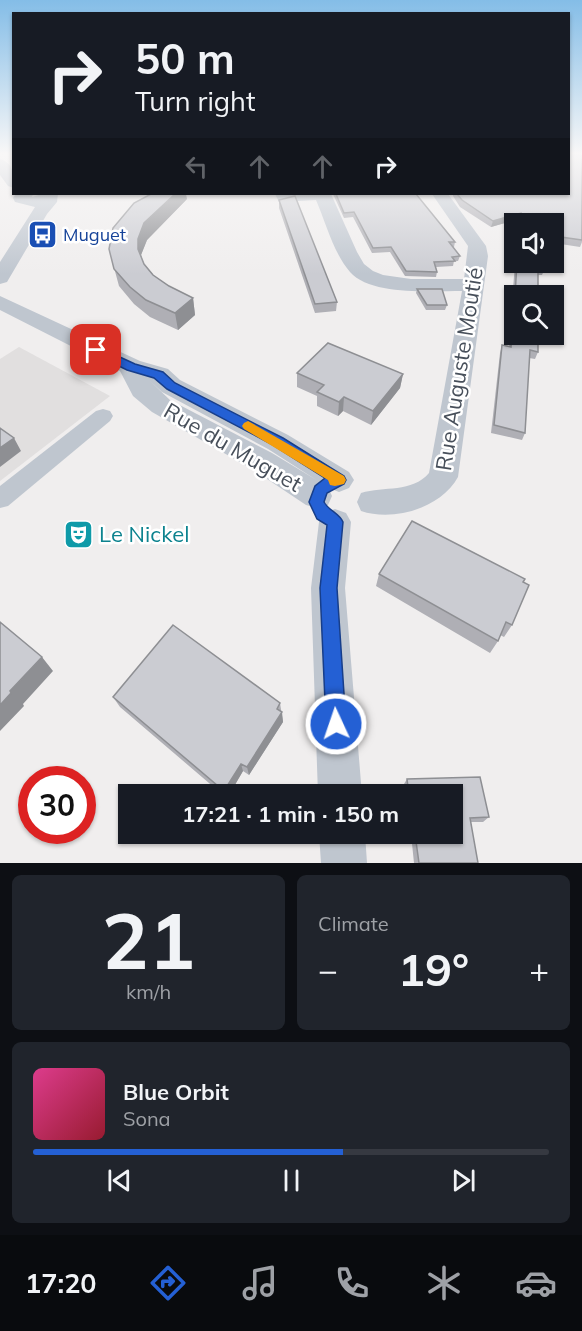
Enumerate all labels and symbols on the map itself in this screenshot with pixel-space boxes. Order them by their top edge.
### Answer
bus stop icon: Muguet [26,219,58,251]
place label: Muguet [63,223,126,246]
street label: Rue Auguste Moutié [429,265,489,473]
pin [70,324,121,375]
street label: Rue du Muguet [159,396,307,498]
theatre icon: Le Nickel [62,518,94,550]
place label: Le Nickel [99,520,189,548]
position arrow [304,692,368,756]
speed limit sign: 30 [18,766,96,844]

